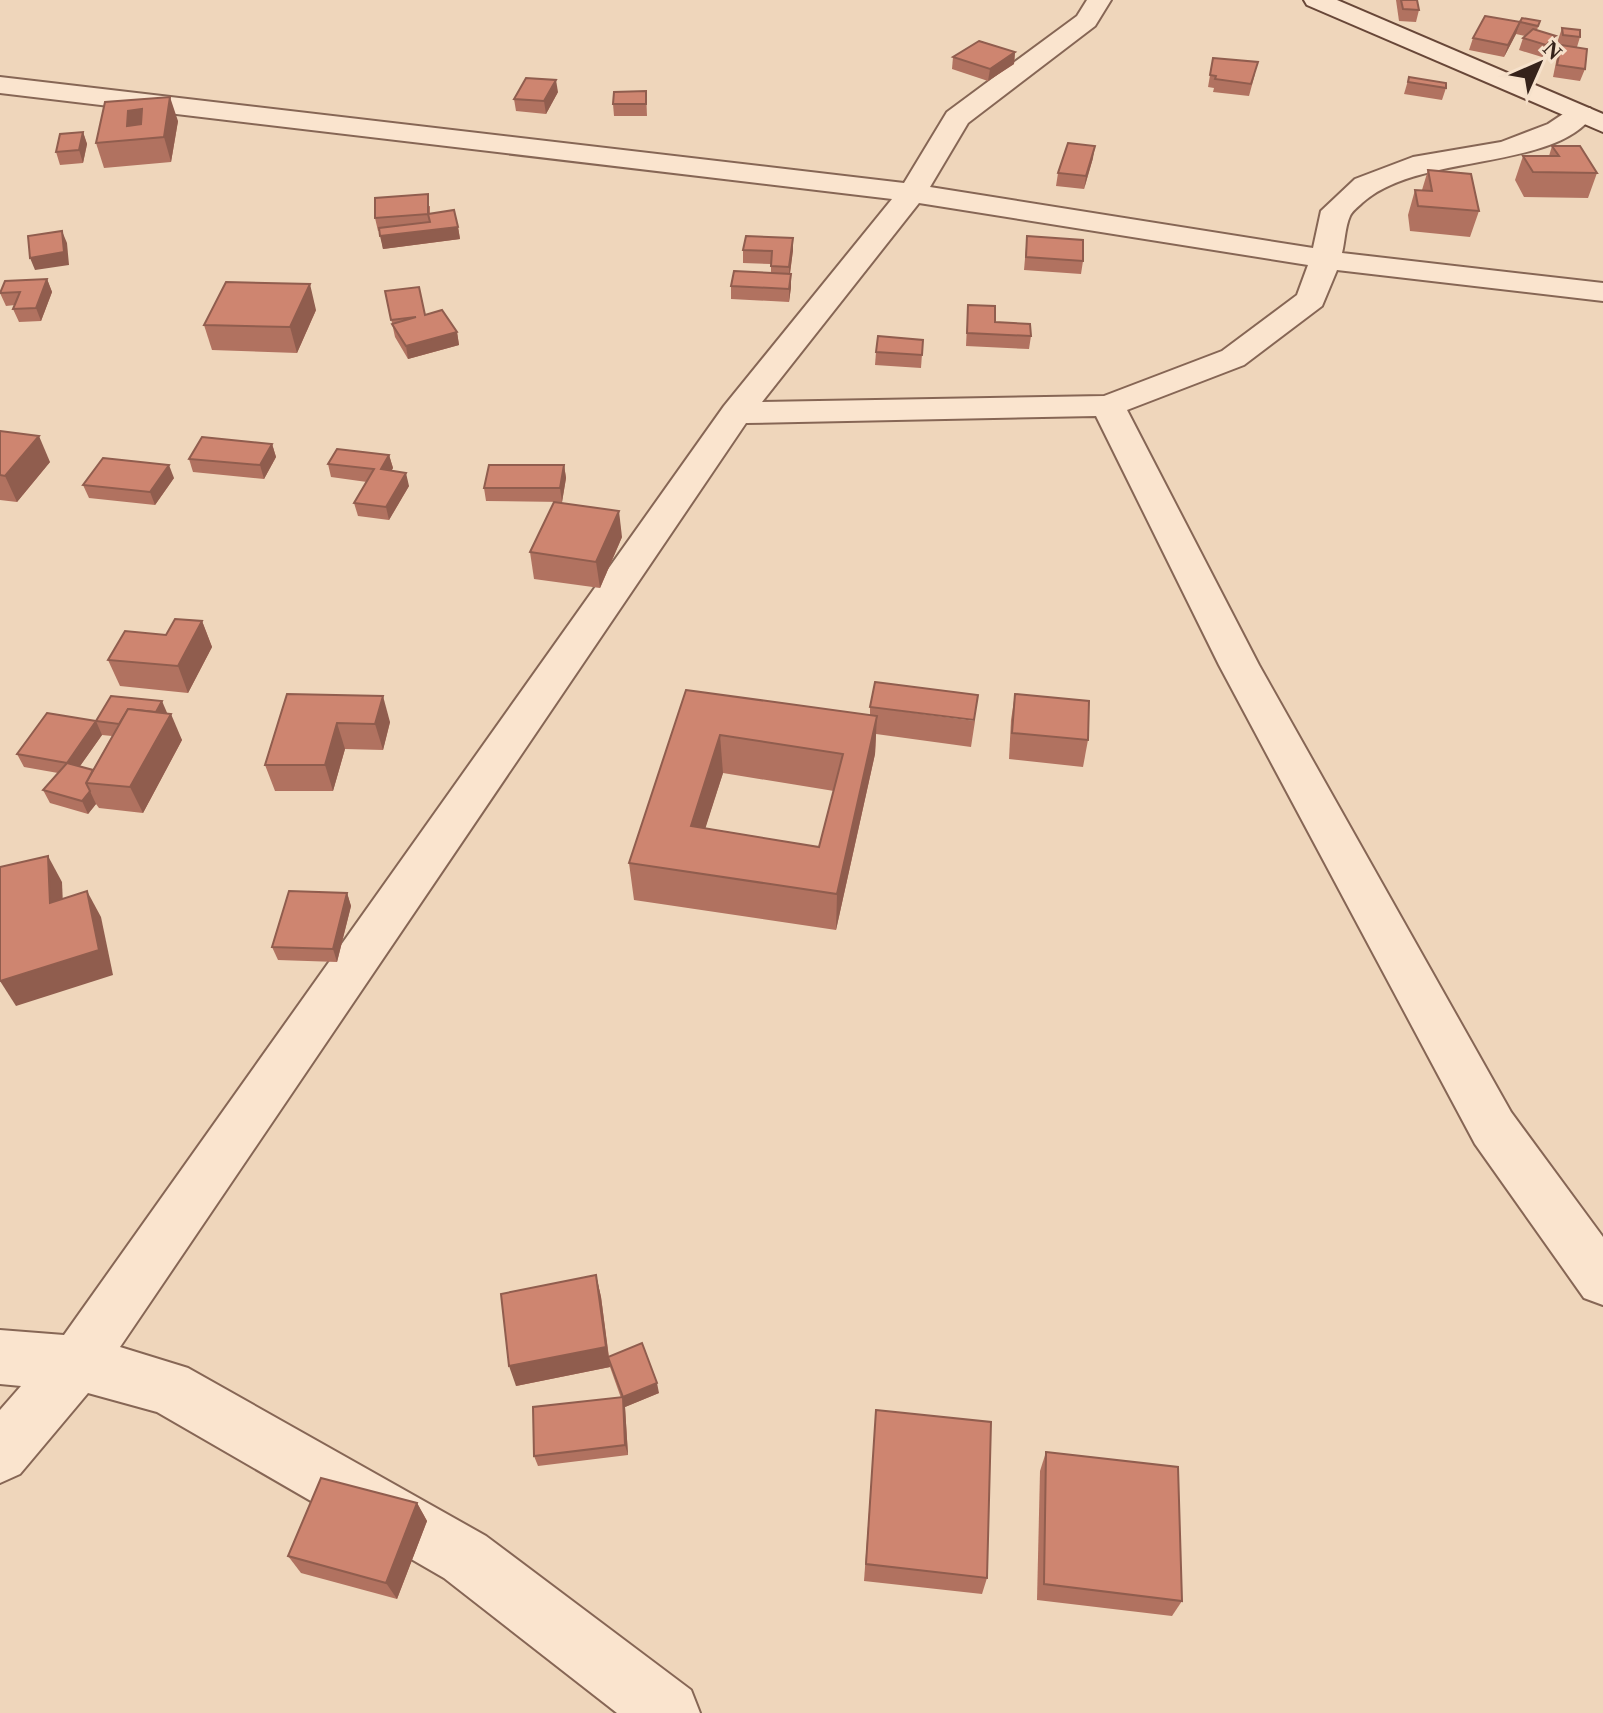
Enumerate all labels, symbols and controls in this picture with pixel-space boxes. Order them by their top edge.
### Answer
north arrow [1499,24,1579,104]
text: N [1538,36,1567,65]

